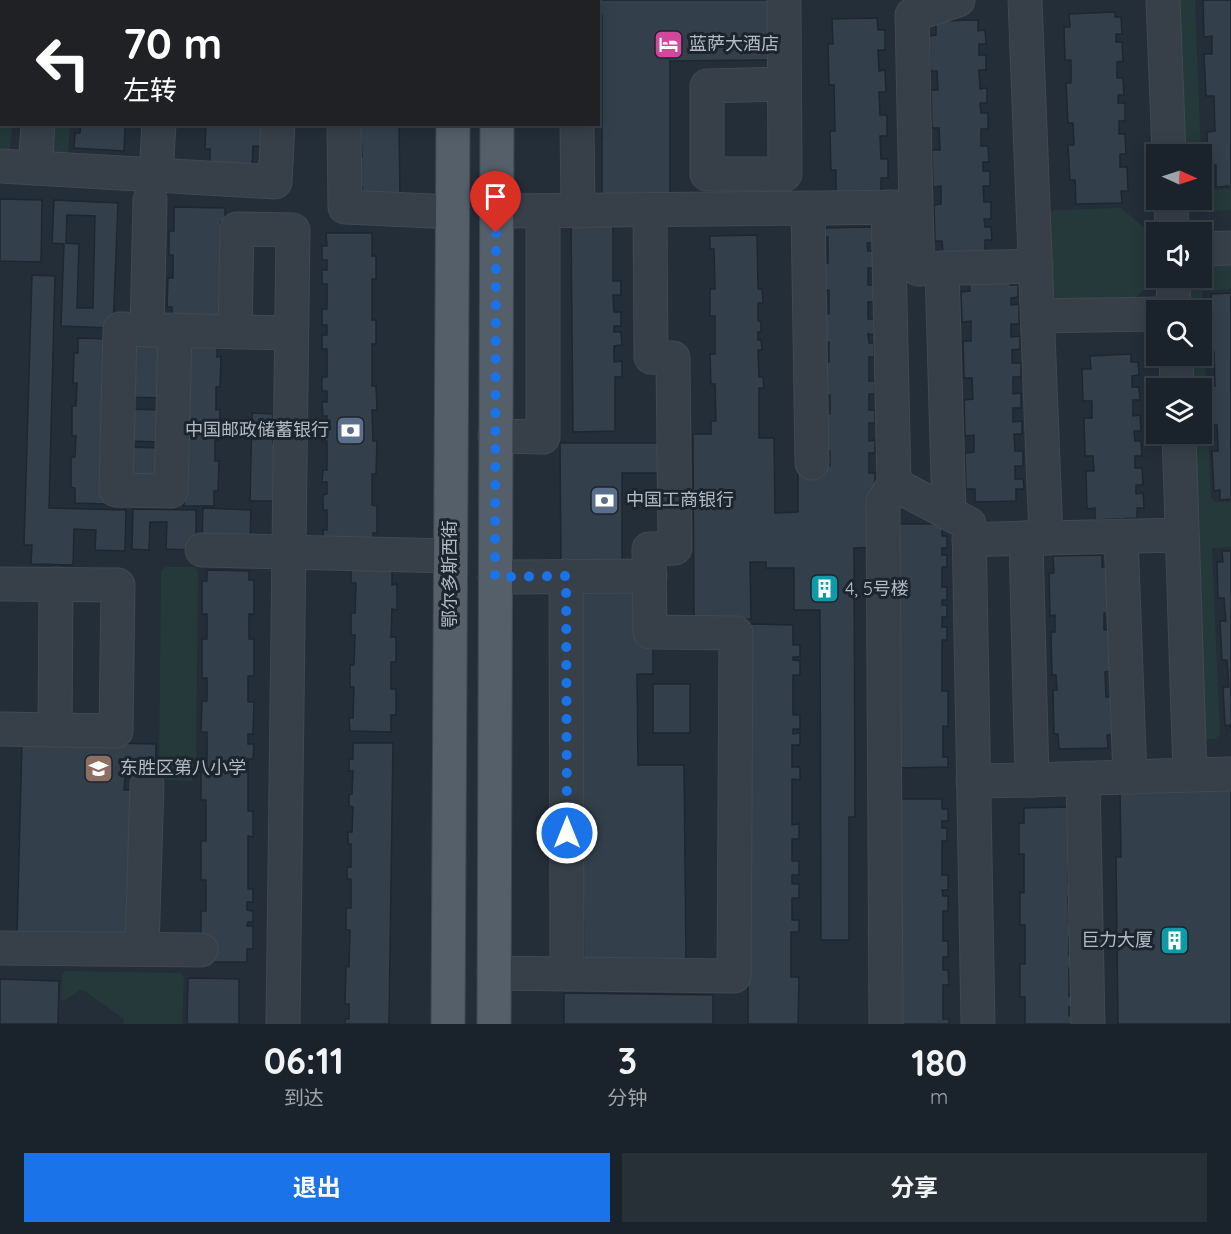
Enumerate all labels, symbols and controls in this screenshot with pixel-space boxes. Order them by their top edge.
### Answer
text: 70 m [123,17,222,70]
icon: left [24,24,102,102]
hotel icon: 蓝萨大酒店 [652,28,684,60]
place label: 蓝萨大酒店 [689,32,779,55]
text: 左转 [123,73,177,107]
north arrow [1146,144,1212,210]
map controls [1146,144,1212,444]
pin [470,171,521,233]
icon: arrive [479,180,512,213]
button: sound [1146,222,1212,288]
button: search [1146,300,1212,366]
button: layers [1146,378,1212,444]
bank icon: 中国邮政储蓄银行 [334,414,366,446]
place label: 中国邮政储蓄银行 [185,418,329,441]
bank icon: 中国工商银行 [589,484,621,516]
place label: 中国工商银行 [626,488,734,511]
street label: 鄂尔多斯西街 [438,520,461,628]
building icon: 4, 5号楼 [808,573,840,605]
place label: 4, 5号楼 [845,577,909,600]
school or university icon: 东胜区第八小学 [83,752,115,784]
place label: 东胜区第八小学 [120,756,246,779]
position arrow [535,801,599,865]
building icon: 巨力大厦 [1158,924,1190,956]
place label: 巨力大厦 [1081,928,1153,951]
text: 06:11 [264,1038,344,1083]
text: 3 [618,1038,637,1083]
text: 180 [911,1040,967,1085]
text: m [930,1084,948,1109]
text: 到达 [284,1085,324,1110]
text: 分钟 [607,1085,647,1110]
button: 退出 [24,1153,610,1222]
button: 分享 [622,1153,1207,1222]

